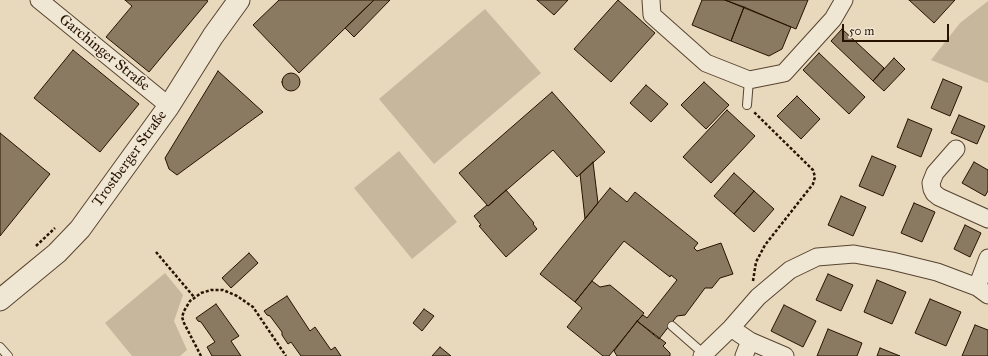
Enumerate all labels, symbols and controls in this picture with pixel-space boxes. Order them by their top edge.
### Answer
street label: Garchinger Straße [55,11,153,95]
scale bar [844,16,951,42]
text: 50 m [849,24,874,38]
street label: Trostberger Straße [89,107,171,211]

